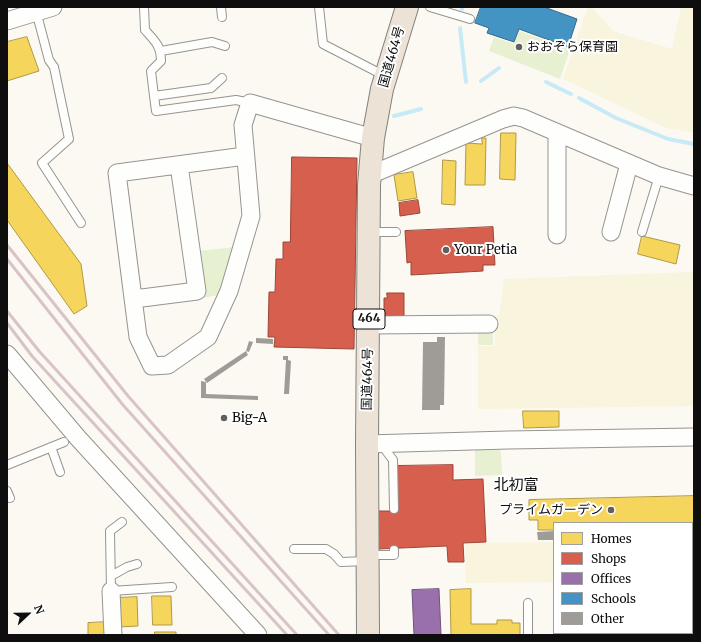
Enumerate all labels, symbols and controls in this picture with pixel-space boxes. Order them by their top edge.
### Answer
street label: 国道464号 [376,25,408,89]
place label: おおぞら保育園 [527,39,618,55]
marker: おおぞら保育園 [514,42,524,52]
place label: Your Petia [454,242,517,258]
marker: Your Petia [441,245,451,255]
road number: 464 [353,309,385,329]
street label: 国道464号 [360,347,376,411]
place label: Big-A [232,410,267,426]
marker: Big-A [219,413,229,423]
district label: 北初富 [494,477,538,495]
place label: プライムガーデン [499,502,603,518]
marker: プライムガーデン [606,505,616,515]
legend [553,522,693,634]
text: Homes [591,531,632,546]
text: Shops [591,551,626,566]
text: Offices [591,571,631,586]
text: Schools [591,591,636,606]
north arrow [8,594,48,634]
text: N [31,603,47,616]
text: Other [591,611,624,626]

